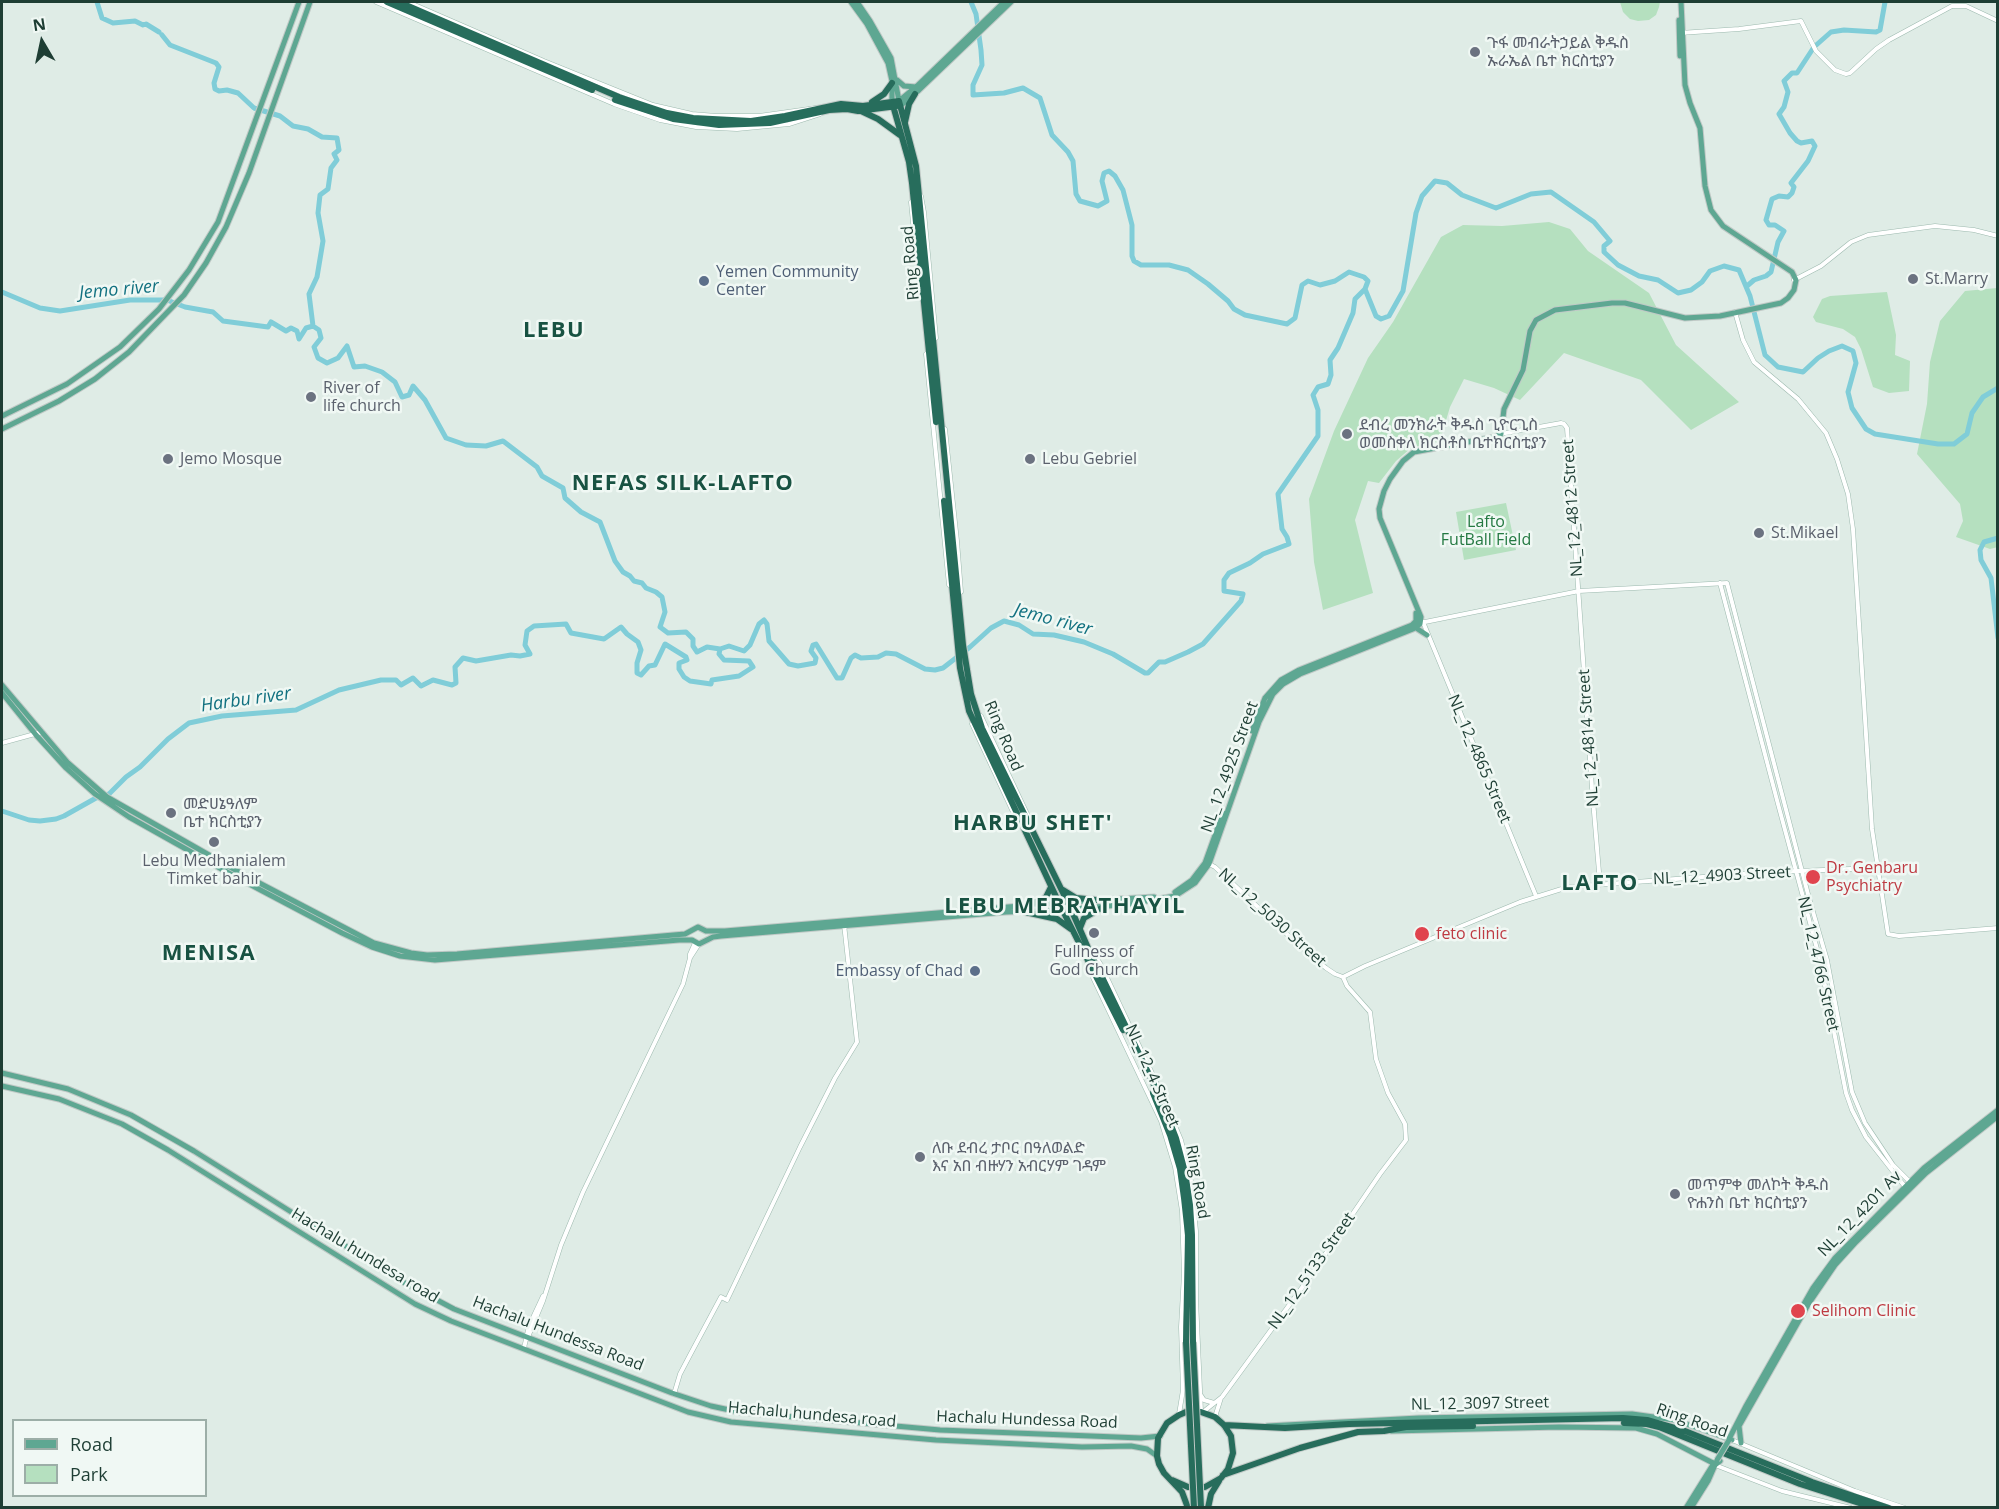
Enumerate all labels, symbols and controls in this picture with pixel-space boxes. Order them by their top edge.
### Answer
north arrow [12,12,72,72]
text: N [31,12,47,36]
place label: ጉፋ መብራትኃይል ቅዱስ ኡራኤል ቤተ ክርስቲያን [1487,33,1629,71]
marker: ጉፋ መብራትኃይል ቅዱስ ኡራኤል ቤተ ክርስቲያን [1468,45,1482,59]
street label: Ring Road [898,225,924,301]
place label: Yemen Community Center [716,262,858,300]
place label: St.Marry [1925,269,1988,289]
marker: St.Marry [1906,272,1920,286]
marker: Yemen Community Center [697,274,711,288]
water label: Jemo river [78,276,160,304]
district label: LEBU [523,318,585,344]
place label: River of life church [323,378,401,416]
marker: River of life church [304,390,318,404]
place label: ደብረ መንክራት ቅዱስ ጊዮርጊስ ወመስቀለ ክርስቶስ ቤተክርስቲያን [1359,415,1547,453]
marker: ደብረ መንክራት ቅዱስ ጊዮርጊስ ወመስቀለ ክርስቶስ ቤተክርስቲያን [1340,427,1354,441]
street label: NL_12_4812 Street [1559,438,1587,578]
place label: Jemo Mosque [180,449,282,469]
place label: Lebu Gebriel [1042,449,1137,469]
marker: Jemo Mosque [161,452,175,466]
marker: Lebu Gebriel [1023,452,1037,466]
district label: NEFAS SILK-LAFTO [572,471,794,497]
park label: Lafto FutBall Field [1441,512,1531,550]
place label: St.Mikael [1771,523,1838,543]
marker: St.Mikael [1752,526,1766,540]
water label: Jemo river [1011,599,1095,641]
street label: NL_12_4814 Street [1575,668,1603,808]
water label: Harbu river [199,683,293,717]
street label: NL_12_4865 Street [1443,692,1515,826]
street label: Ring Road [980,698,1026,774]
street label: NL_12_4925 Street [1197,699,1263,835]
place label: መድሀኔዓለም ቤተ ክርስቲያን [183,794,262,832]
marker: መድሀኔዓለም ቤተ ክርስቲያን [164,806,178,820]
district label: HARBU SHET' [953,811,1113,837]
marker: Lebu Medhanialem Timket bahir [207,835,221,849]
place label: Lebu Medhanialem Timket bahir [142,851,286,889]
place label: Dr. Genbaru Psychiatry [1826,858,1918,896]
street label: NL_12_4903 Street [1653,863,1791,889]
street label: NL_12_5030 Street [1214,865,1330,971]
marker: Dr. Genbaru Psychiatry [1804,868,1822,886]
district label: LAFTO [1561,871,1639,897]
district label: LEBU MEBRATHAYIL [944,894,1186,920]
street label: NL_12_4766 Street [1793,895,1843,1033]
place label: feto clinic [1436,924,1507,944]
marker: feto clinic [1413,925,1431,943]
marker: Fullness of God Church [1087,926,1101,940]
district label: MENISA [162,941,256,967]
place label: Fullness of God Church [1050,942,1138,980]
place label: Embassy of Chad [835,961,963,981]
marker: Embassy of Chad [968,964,982,978]
street label: NL_12_4 Street [1121,1022,1183,1130]
place label: ለቡ ደብረ ታቦር በዓለወልድ እና አበ ብዙሃን አብርሃም ገዳም [932,1138,1106,1176]
street label: Ring Road [1181,1144,1213,1220]
marker: ለቡ ደብረ ታቦር በዓለወልድ እና አበ ብዙሃን አብርሃም ገዳም [913,1150,927,1164]
street label: NL_12_4201 Av [1814,1167,1906,1261]
place label: መጥምቀ መለኮት ቅዱስ ዮሐንስ ቤተ ክርስቲያን [1687,1175,1829,1213]
marker: መጥምቀ መለኮት ቅዱስ ዮሐንስ ቤተ ክርስቲያን [1668,1187,1682,1201]
street label: Hachalu hundesa road [288,1204,442,1308]
street label: NL_12_5133 Street [1265,1209,1359,1333]
street label: Hachalu Hundessa Road [470,1292,646,1376]
place label: Selihom Clinic [1812,1301,1916,1321]
marker: Selihom Clinic [1789,1302,1807,1320]
street label: NL_12_3097 Street [1411,1393,1549,1415]
street label: Hachalu hundesa road [727,1398,897,1432]
street label: Ring Road [1654,1400,1730,1442]
street label: Hachalu Hundessa Road [936,1407,1118,1433]
legend [12,1419,207,1497]
text: Road [70,1432,113,1456]
text: Park [70,1462,108,1486]

